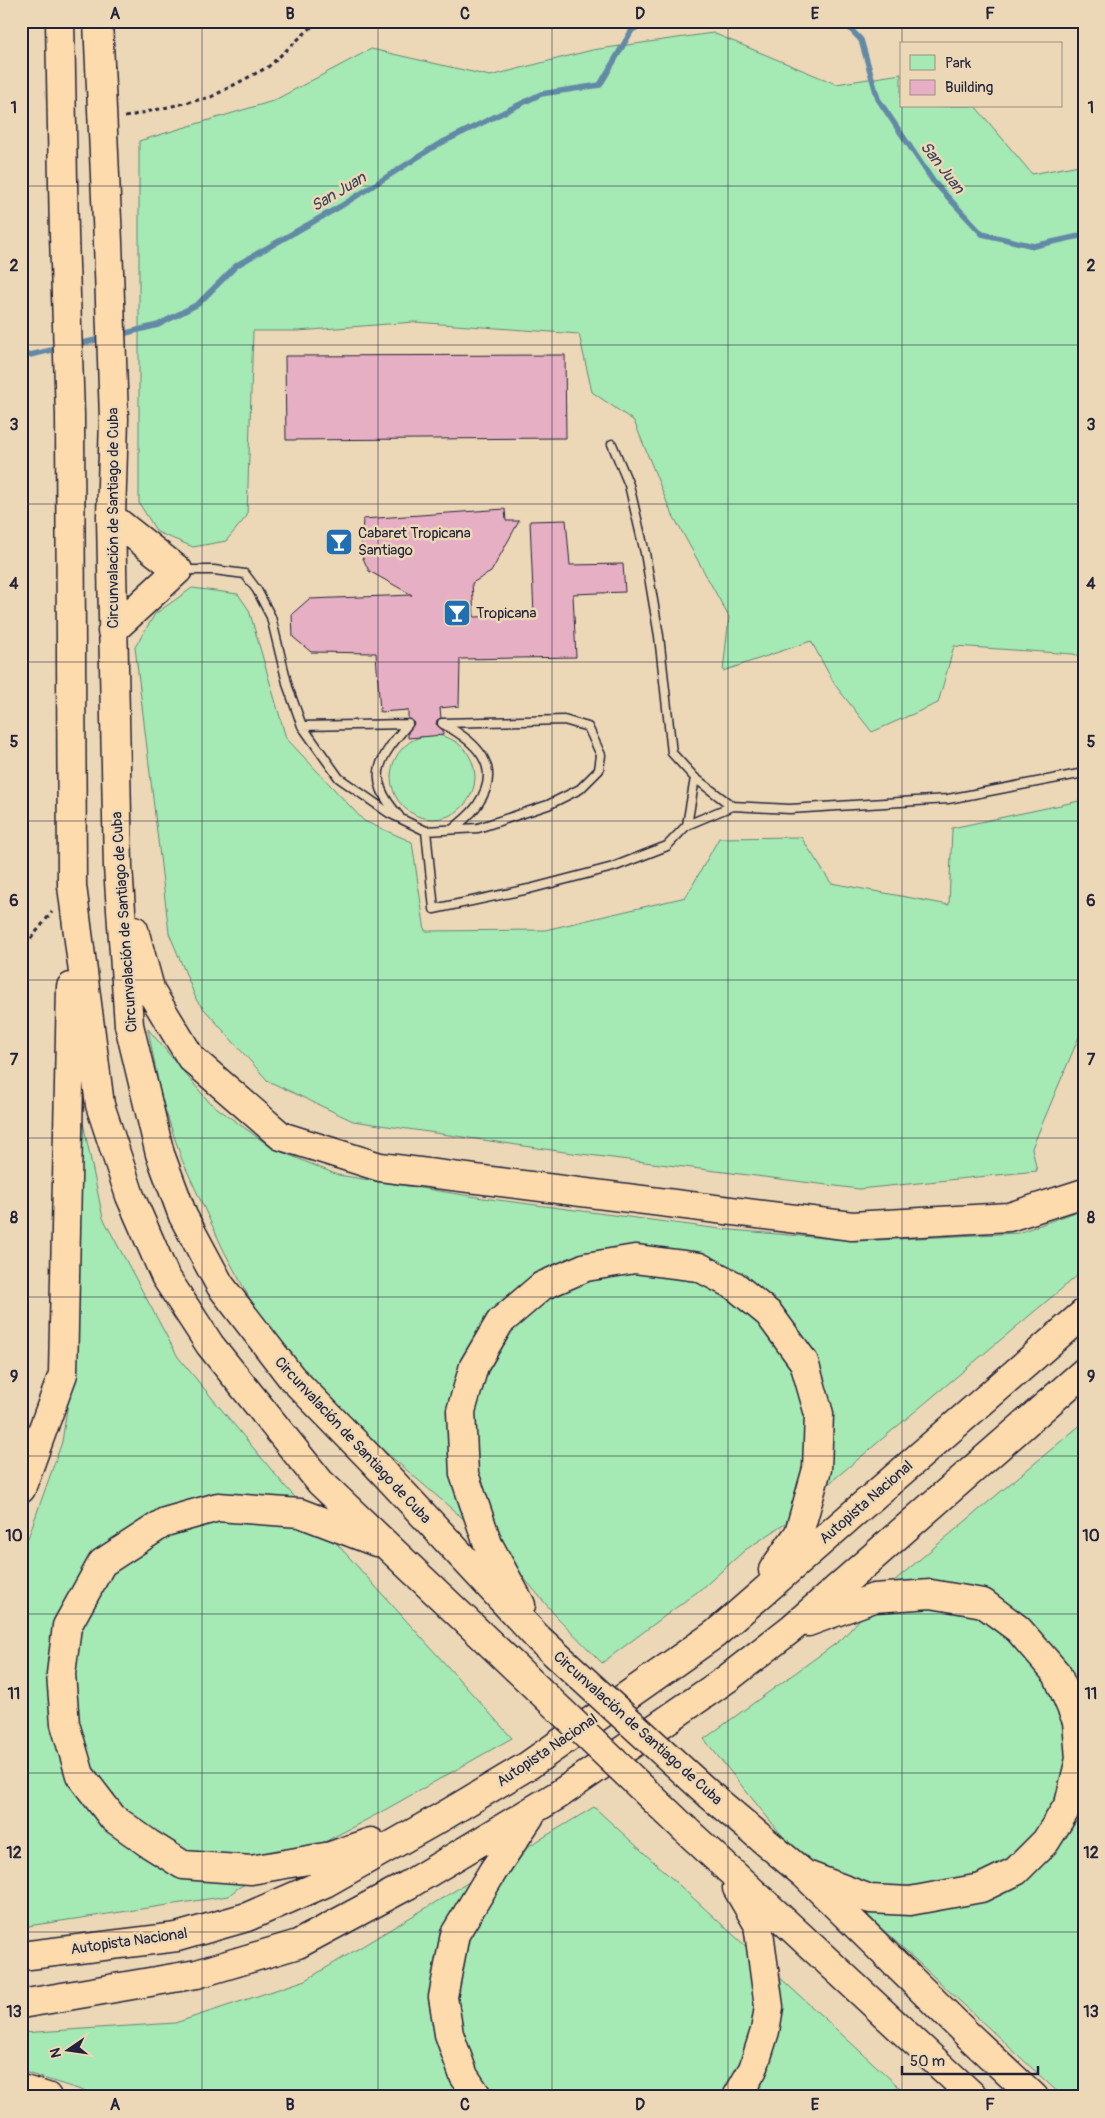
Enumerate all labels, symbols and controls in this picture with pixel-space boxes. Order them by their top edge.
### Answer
text: A [110,4,121,24]
text: B [285,4,295,24]
text: C [460,4,470,24]
text: D [635,4,645,24]
text: E [811,4,820,24]
text: F [985,4,995,24]
legend [900,42,1062,108]
text: Park [945,54,972,73]
text: Building [945,78,993,97]
text: 1 [11,98,17,118]
text: 1 [1088,98,1094,118]
water label: San Juan [916,138,969,198]
water label: San Juan [307,167,370,216]
text: 2 [10,256,19,276]
text: 2 [1087,256,1096,276]
street label: Circunvalación de Santiago de Cuba [104,407,123,629]
text: 3 [10,415,19,435]
text: 3 [1087,415,1096,435]
place label: Cabaret Tropicana Santiago [358,524,471,560]
bar icon: Cabaret Tropicana Santiago [324,527,354,557]
text: 4 [9,574,19,594]
text: 4 [1086,574,1096,594]
bar icon: Tropicana [442,598,472,628]
place label: Tropicana [476,604,537,623]
text: 5 [10,732,19,752]
text: 5 [1087,732,1096,752]
street label: Circunvalación de Santiago de Cuba [107,811,142,1033]
text: 6 [9,891,19,911]
text: 6 [1086,891,1096,911]
text: 7 [10,1050,19,1070]
text: 7 [1087,1050,1096,1070]
text: 8 [10,1208,18,1228]
text: 8 [1087,1208,1095,1228]
street label: Circunvalación de Santiago de Cuba [270,1353,435,1528]
text: 9 [10,1367,18,1387]
text: 9 [1087,1367,1095,1387]
street label: Autopista Nacional [816,1456,917,1548]
text: 10 [5,1526,23,1546]
text: 10 [1082,1526,1100,1546]
street label: Circunvalación de Santiago de Cuba [549,1647,726,1809]
text: 11 [8,1684,20,1704]
text: 11 [1085,1684,1097,1704]
street label: Autopista Nacional [493,1710,602,1791]
text: 12 [6,1843,22,1863]
text: 12 [1083,1843,1099,1863]
street label: Autopista Nacional [69,1924,189,1959]
text: 13 [6,2002,22,2022]
text: 13 [1083,2002,1099,2022]
north arrow [42,2026,92,2076]
scale bar [902,2043,1039,2075]
text: N [46,2046,65,2059]
text: 50 m [910,2052,945,2071]
text: A [110,2095,121,2115]
text: B [285,2095,295,2115]
text: C [460,2095,470,2115]
text: D [635,2095,645,2115]
text: E [811,2095,820,2115]
text: F [985,2095,995,2115]

